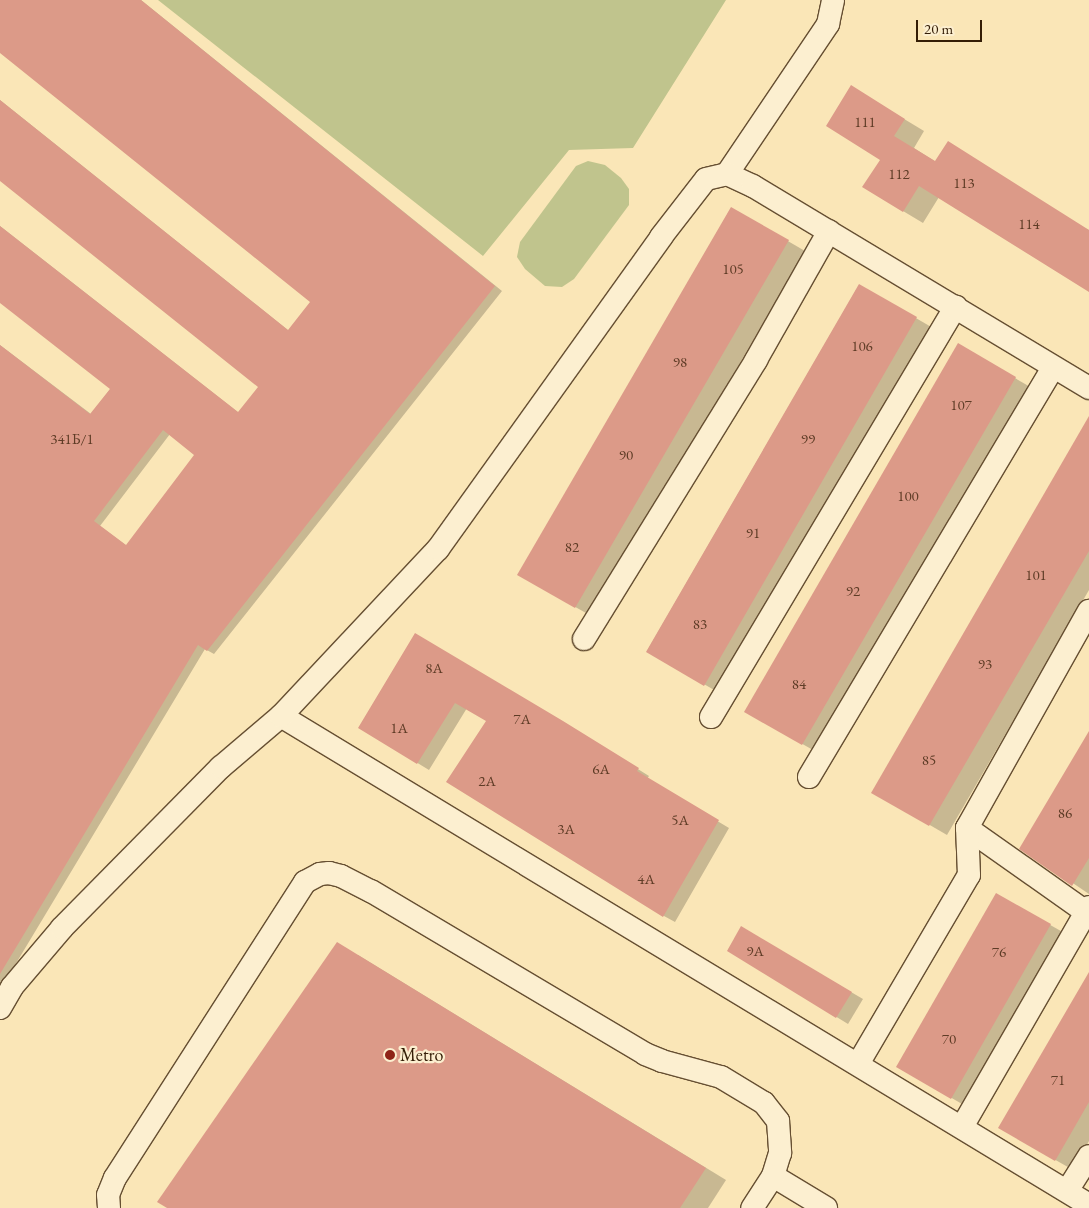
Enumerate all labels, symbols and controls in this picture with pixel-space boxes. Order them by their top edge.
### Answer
scale bar [919,10,985,42]
text: 20 m [924,19,953,38]
house number: 111 [854,113,876,131]
house number: 112 [888,165,910,183]
house number: 113 [953,174,975,192]
house number: 114 [1018,215,1040,233]
house number: 105 [722,260,744,278]
house number: 106 [851,337,873,355]
house number: 98 [673,353,687,371]
house number: 107 [950,396,972,414]
house number: 341Б/1 [50,430,94,448]
house number: 99 [801,430,815,448]
house number: 90 [619,446,633,464]
house number: 100 [897,487,919,505]
house number: 91 [746,524,760,542]
house number: 82 [565,538,579,556]
house number: 101 [1025,566,1047,584]
house number: 92 [846,582,860,600]
house number: 83 [693,615,707,633]
house number: 93 [978,655,992,673]
house number: 8А [425,659,443,677]
house number: 84 [792,675,806,693]
house number: 7А [513,710,531,728]
house number: 1А [390,719,408,737]
house number: 85 [922,751,936,769]
house number: 6А [592,760,610,778]
house number: 2А [478,772,496,790]
house number: 86 [1058,804,1072,822]
house number: 5А [671,811,689,829]
house number: 3А [557,820,575,838]
house number: 4А [637,870,655,888]
house number: 9А [746,942,764,960]
house number: 76 [992,943,1006,961]
house number: 70 [942,1030,956,1048]
place label: Metro [400,1044,443,1066]
marker: Metro [384,1049,396,1061]
house number: 71 [1051,1071,1065,1089]

